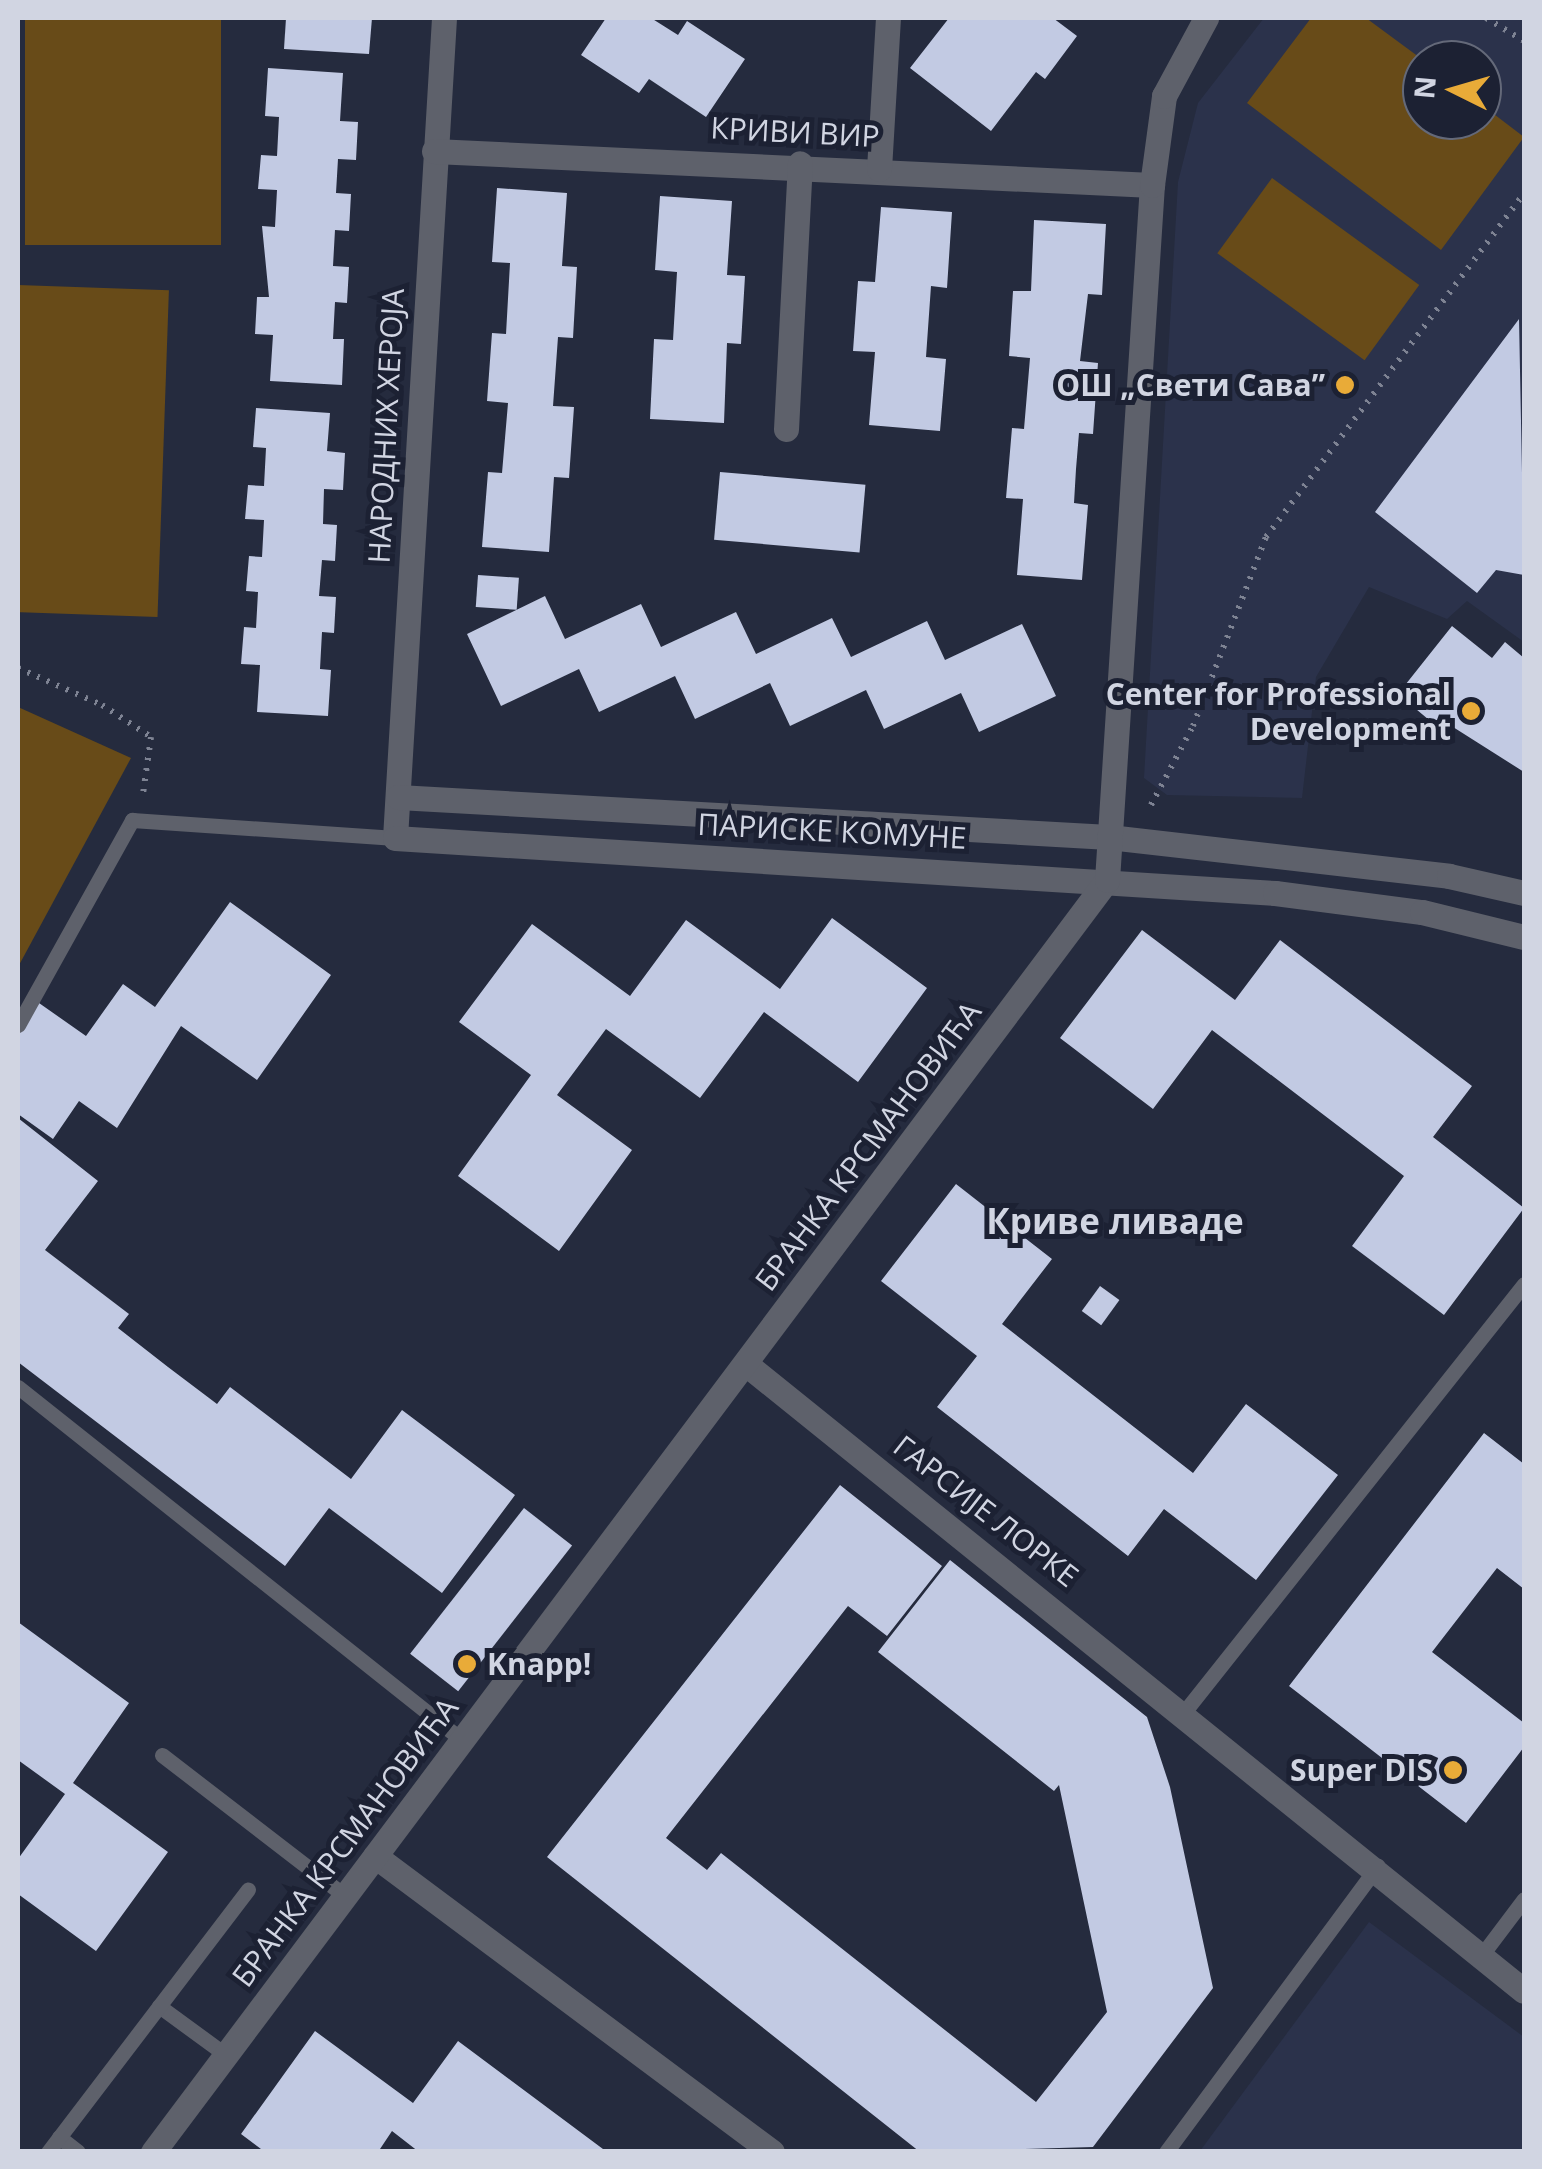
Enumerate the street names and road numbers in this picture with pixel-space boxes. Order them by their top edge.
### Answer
street label: КРИВИ ВИР [710,110,880,154]
street label: НАРОДНИХ ХЕРОЈА [361,288,411,564]
street label: ПАРИСКЕ КОМУНЕ [697,806,967,856]
street label: БРАНКА КРСМАНОВИЋА [748,994,988,1298]
street label: ГАРСИЈЕ ЛОРКЕ [887,1428,1085,1594]
street label: БРАНКА КРСМАНОВИЋА [225,1690,465,1994]

